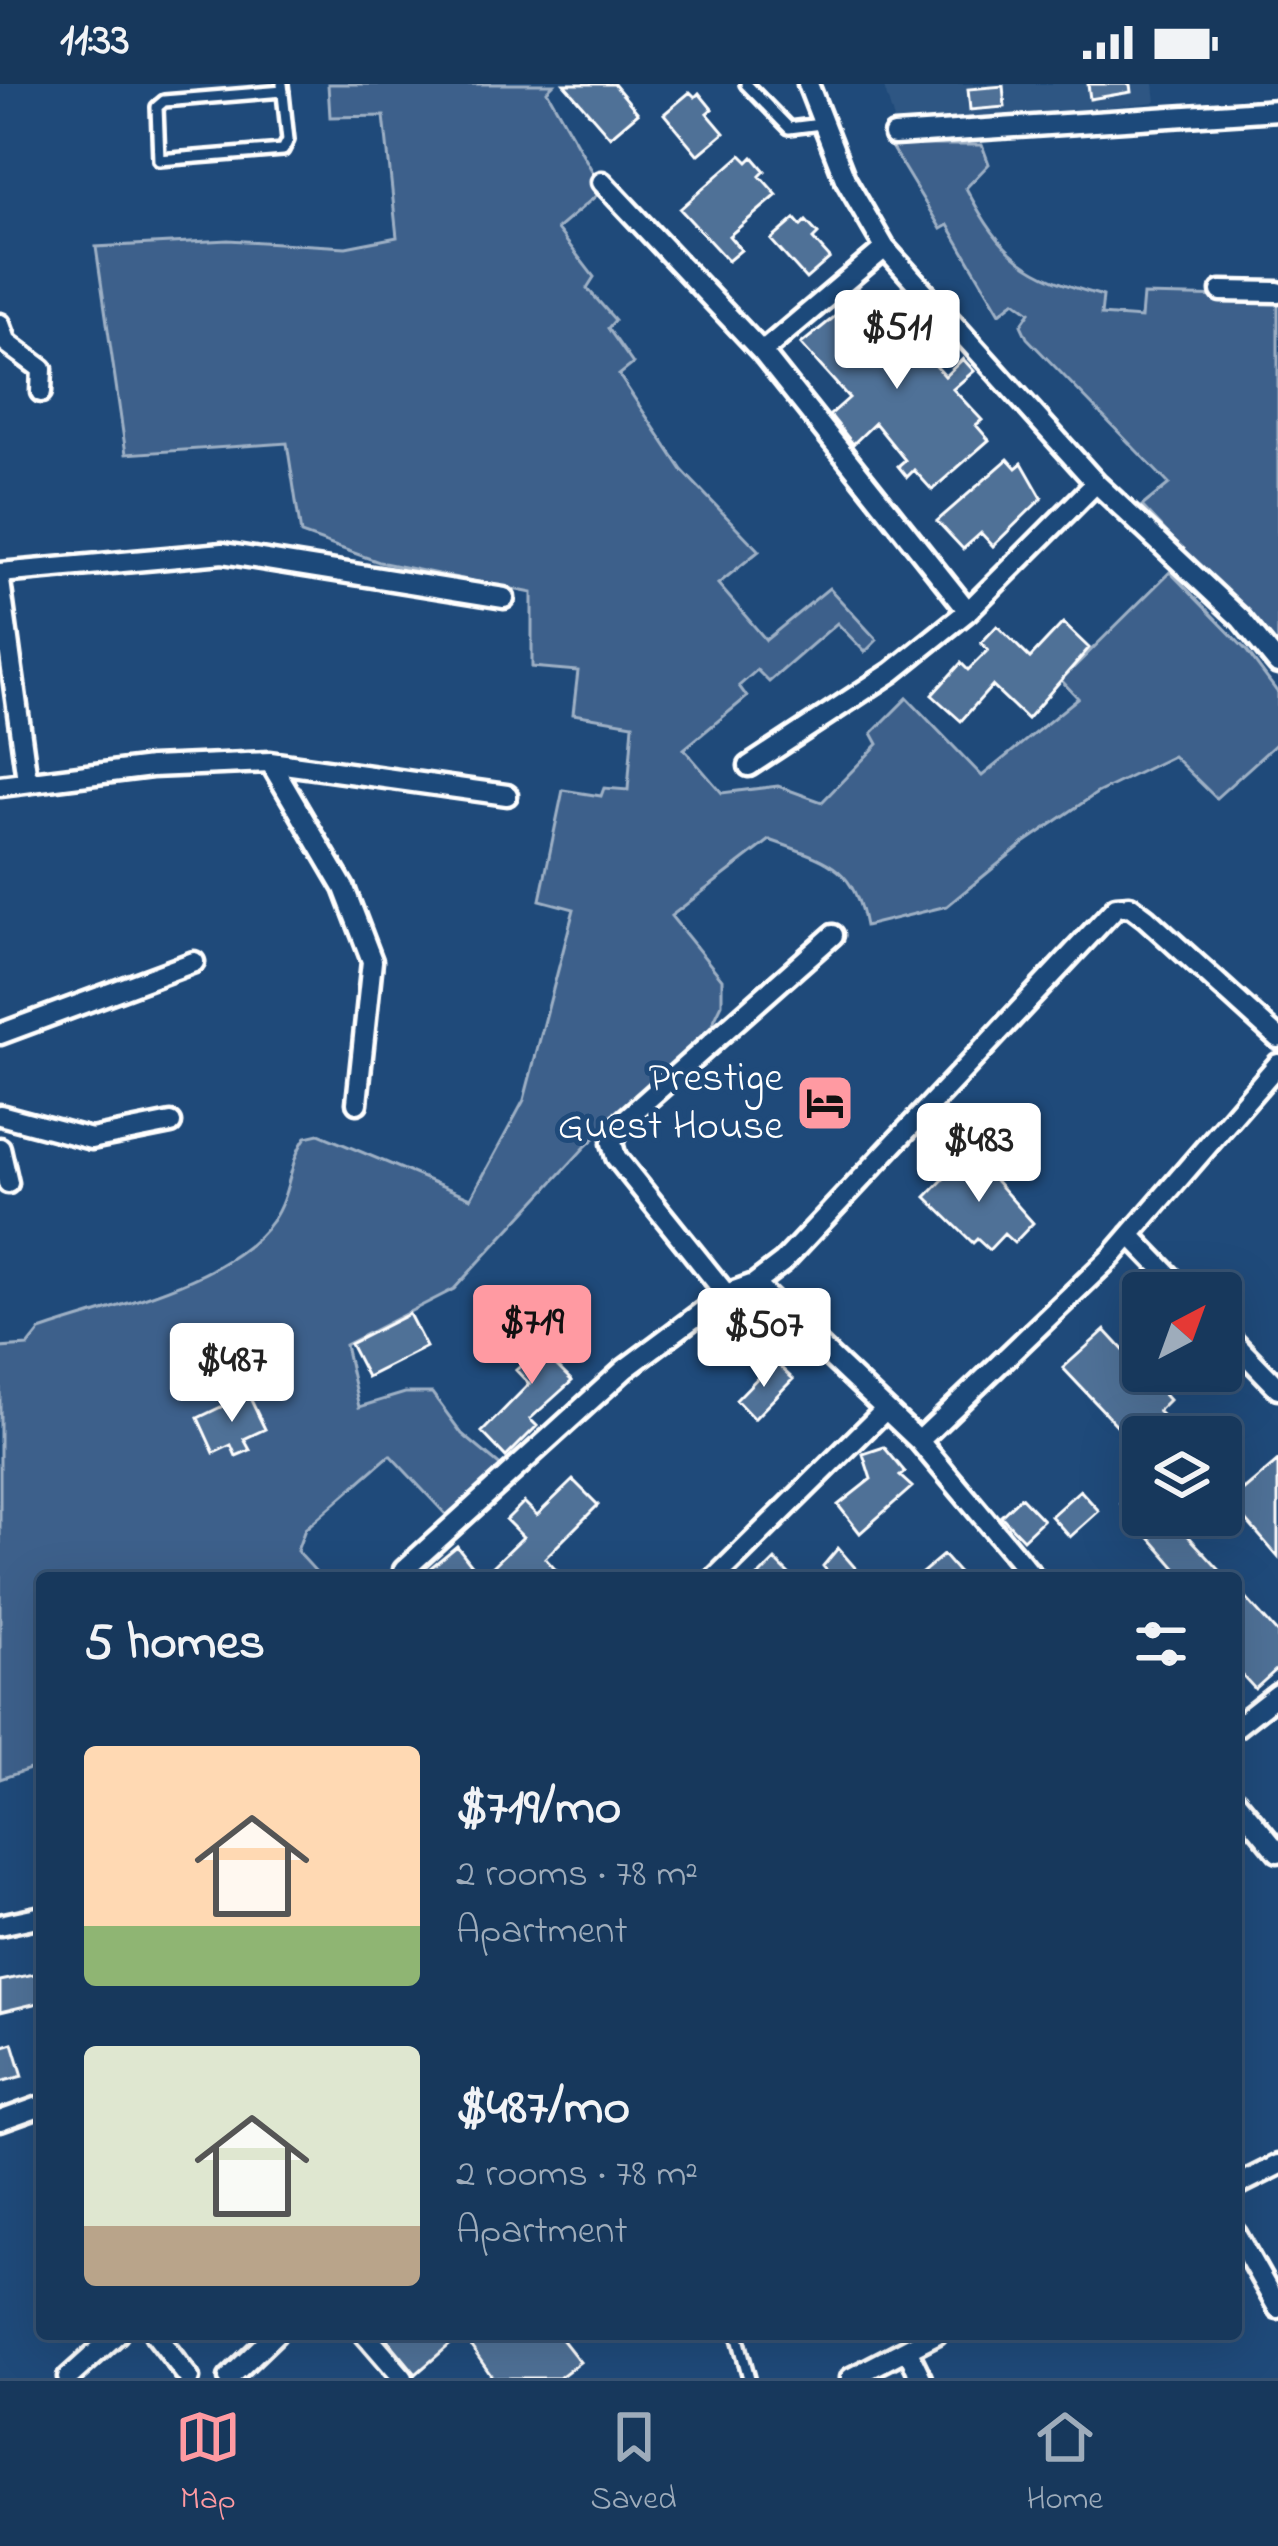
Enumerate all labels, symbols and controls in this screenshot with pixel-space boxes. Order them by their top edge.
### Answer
text: 11:33 [60,9,130,75]
pin: $511 [826,290,968,392]
text: $511 [862,300,932,357]
place label: Prestige Guest House [558,1049,783,1158]
hotel icon: Prestige Guest House [794,1072,856,1134]
pin: $483 [908,1103,1050,1205]
text: $483 [944,1113,1014,1170]
north arrow [1122,1272,1242,1392]
map controls [1122,1272,1242,1536]
pin: $719 [461,1285,603,1387]
pin: $507 [693,1288,835,1390]
text: $719 [500,1295,564,1352]
text: $507 [725,1298,803,1355]
pin: $487 [161,1323,303,1425]
text: $487 [197,1333,267,1390]
button: layers [1122,1416,1242,1536]
text: 5 homes [84,1607,265,1682]
icon: filters [1128,1611,1194,1677]
text: $719/mo [456,1772,621,1847]
icon: home [180,1794,324,1938]
text: 2 rooms · 78 m² [456,1847,698,1904]
text: Apartment [456,1904,628,1961]
text: $487/mo [456,2072,630,2147]
icon: home [180,2094,324,2238]
text: 2 rooms · 78 m² [456,2147,698,2204]
text: Apartment [456,2204,628,2261]
tab: Map [175,2404,241,2524]
tab: Saved [591,2404,677,2524]
tab: Home [1026,2404,1103,2524]

